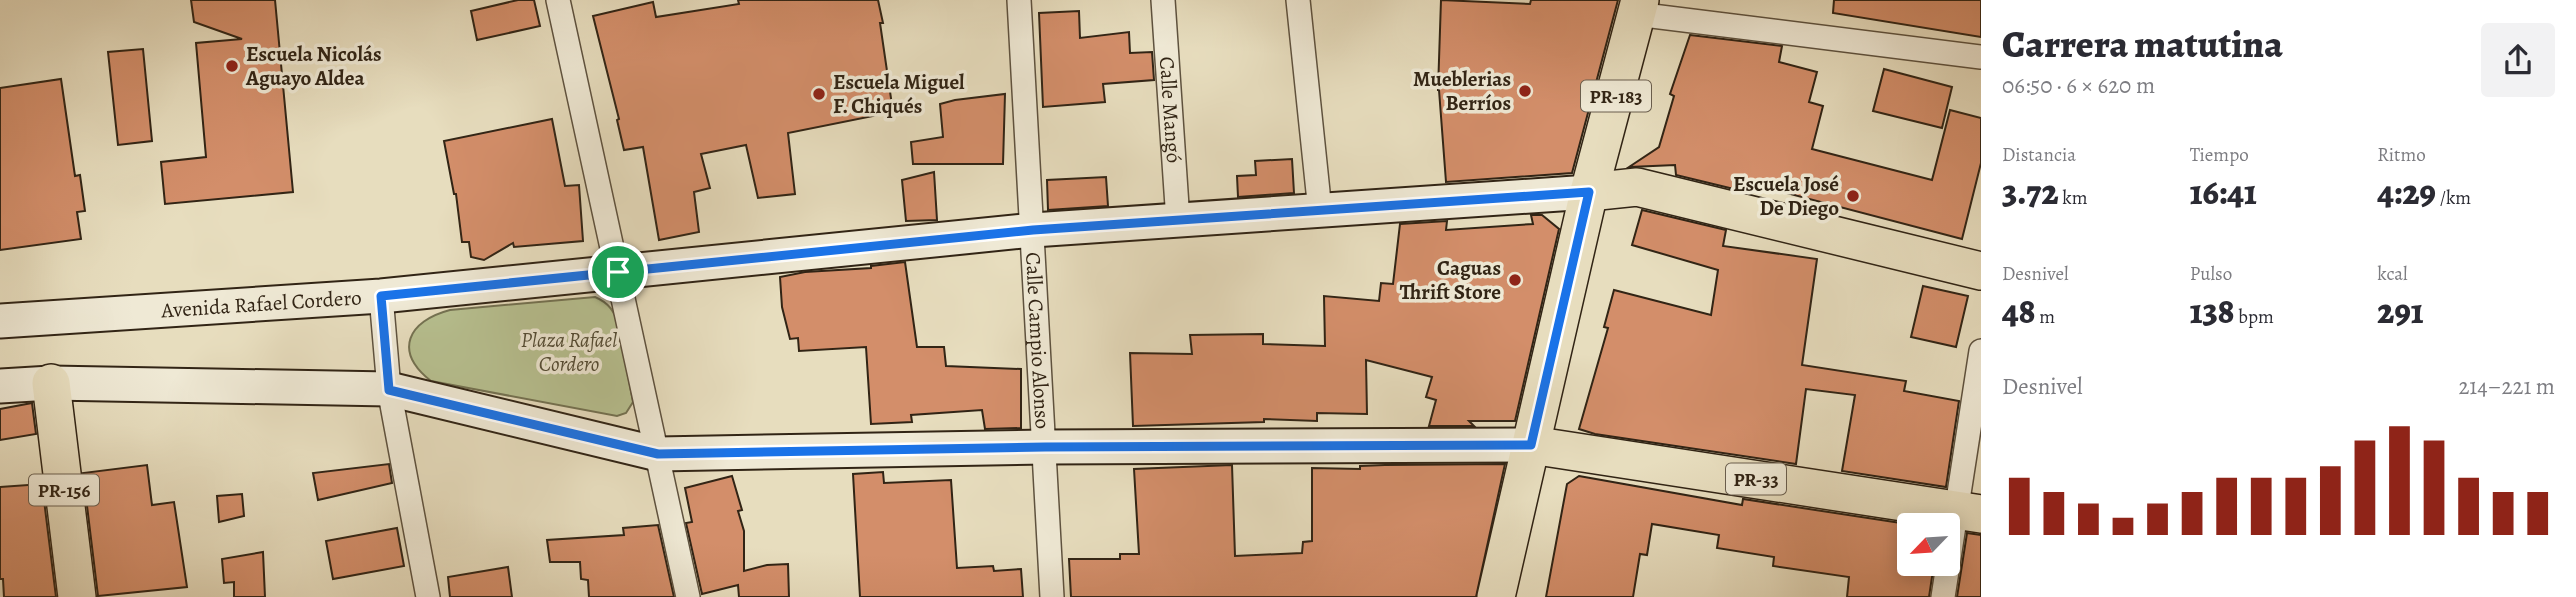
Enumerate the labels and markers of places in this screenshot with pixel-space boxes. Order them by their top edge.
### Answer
place label: Escuela Nicolás Aguayo Aldea [245,40,382,92]
marker: Escuela Nicolás Aguayo Aldea [224,58,240,74]
place label: Mueblerias Berríos [1413,65,1511,117]
place label: Escuela Miguel F. Chiqués [833,68,965,120]
marker: Mueblerias Berríos [1517,83,1533,99]
marker: Escuela Miguel F. Chiqués [811,86,827,102]
place label: Escuela José De Diego [1733,170,1839,222]
marker: Escuela José De Diego [1845,188,1861,204]
pin [588,242,648,302]
place label: Caguas Thrift Store [1400,254,1501,306]
marker: Caguas Thrift Store [1507,272,1523,288]

